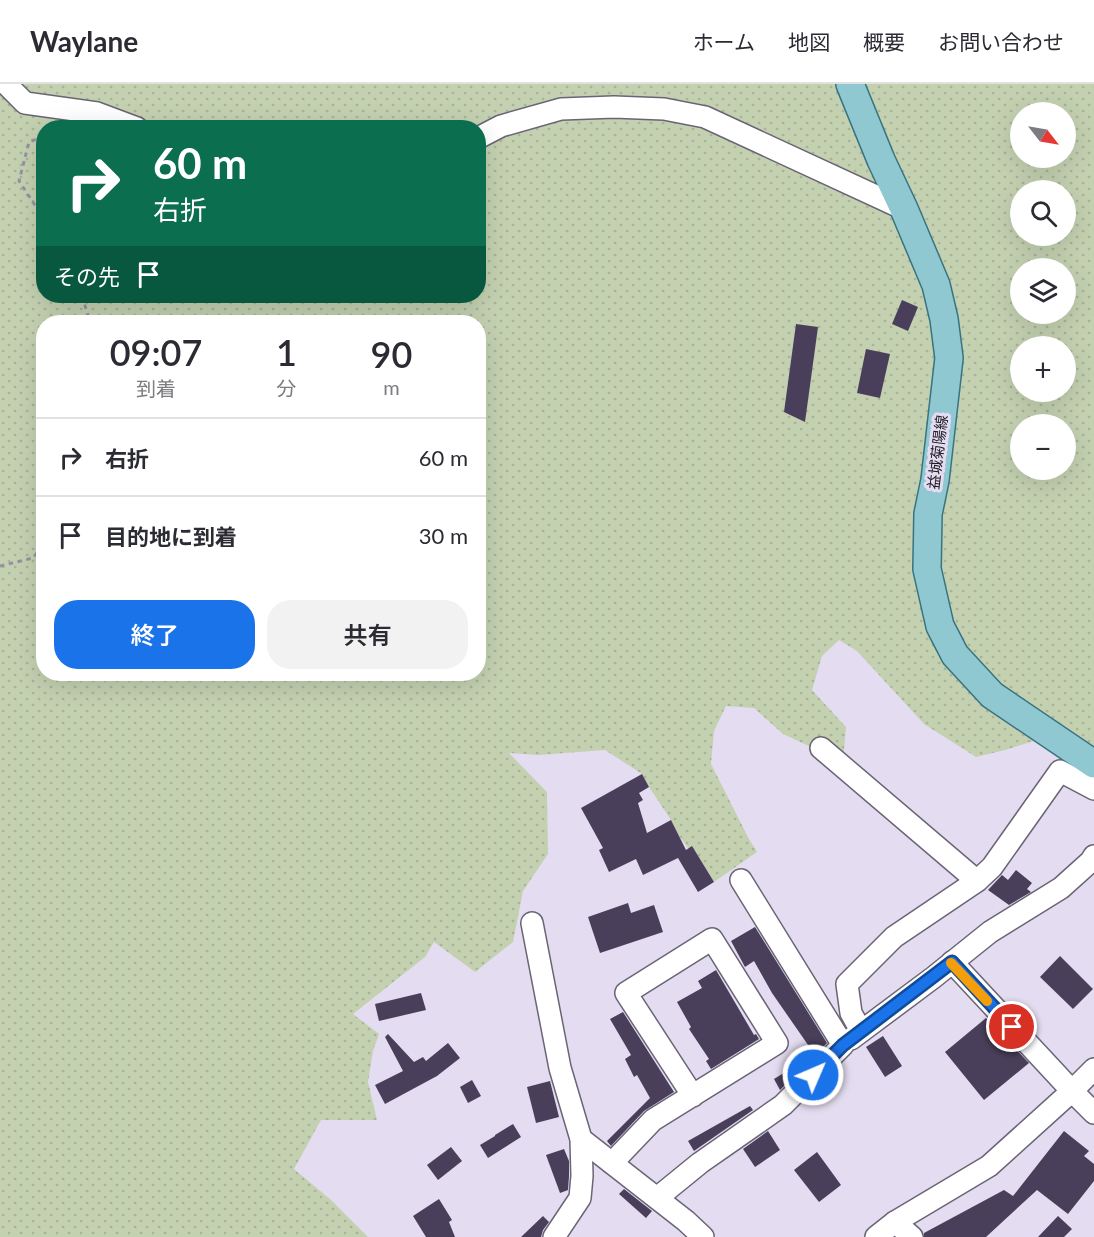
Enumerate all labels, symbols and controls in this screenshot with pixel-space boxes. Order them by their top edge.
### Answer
text: Waylane [30,24,138,58]
text: ホーム [693,29,755,54]
text: 地図 [788,29,830,54]
text: 概要 [863,29,905,54]
text: お問い合わせ [938,29,1064,54]
north arrow [1010,102,1076,168]
map controls [1010,102,1076,480]
text: 60 m [153,138,247,188]
icon: right [54,144,132,222]
button: search [1010,180,1076,246]
text: 右折 [153,193,207,226]
icon: arrive [132,258,165,291]
button: layers [1010,258,1076,324]
text: その先 [54,263,120,290]
text: 09:07 [110,330,202,374]
text: 1 [276,330,297,374]
text: 90 [371,332,412,376]
button: + [1010,336,1076,402]
text: m [383,375,400,399]
text: 到着 [136,376,176,400]
text: 分 [276,376,296,400]
street label: 益城菊陽線 [923,414,951,490]
button: − [1010,414,1076,480]
icon: right [54,441,87,474]
text: 60 m [419,444,468,471]
text: 右折 [105,445,149,472]
icon: arrive [54,519,87,552]
text: 30 m [419,522,468,549]
text: 目的地に到着 [105,523,237,550]
button: 終了 [54,600,255,669]
button: 共有 [267,600,468,669]
pin [986,1001,1037,1052]
icon: arrive [995,1010,1028,1043]
position arrow [781,1043,845,1107]

